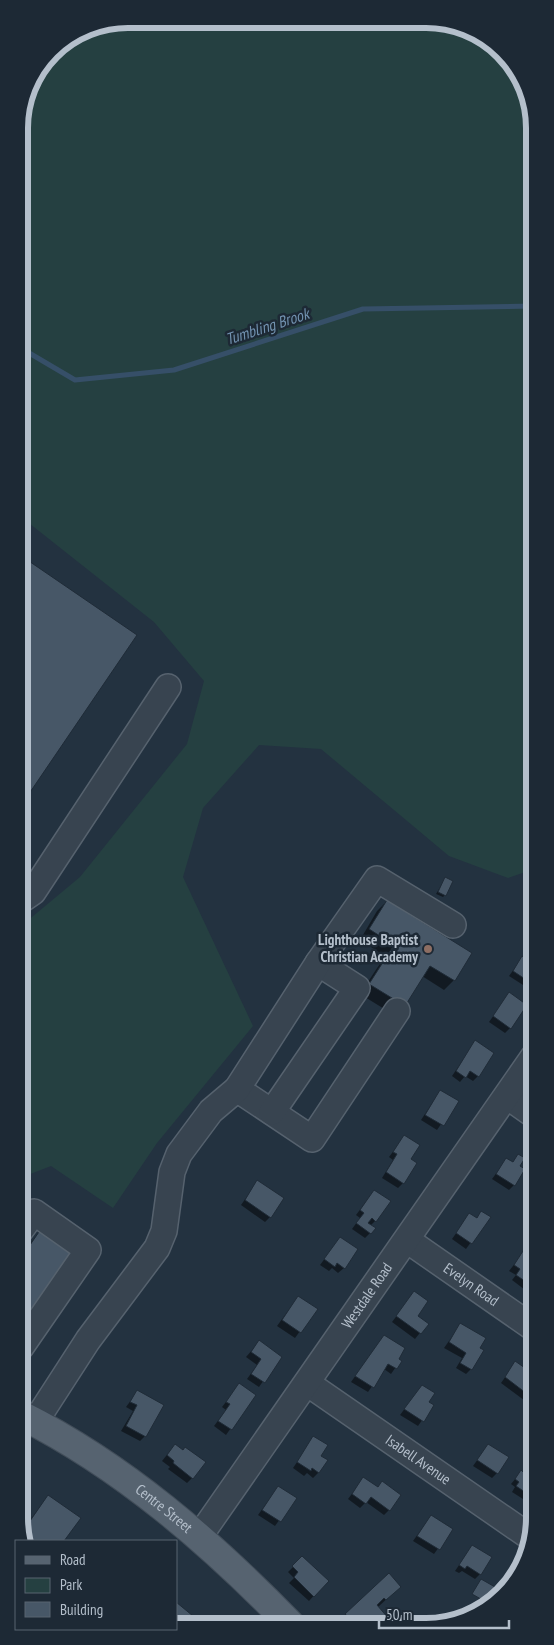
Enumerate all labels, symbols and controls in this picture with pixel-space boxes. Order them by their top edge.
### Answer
water label: Tumbling Brook [223,303,313,349]
place label: Lighthouse Baptist Christian Academy [318,930,419,966]
marker: Lighthouse Baptist Christian Academy [422,943,434,955]
street label: Evelyn Road [440,1258,503,1310]
street label: Westdale Road [337,1259,396,1332]
street label: Isabell Avenue [382,1430,455,1488]
street label: Centre Street [132,1479,197,1537]
legend [15,1540,178,1630]
text: Road [60,1550,86,1569]
text: Park [60,1575,82,1594]
scale bar [379,1598,509,1630]
text: Building [60,1600,103,1619]
text: 50 m [386,1605,412,1624]

